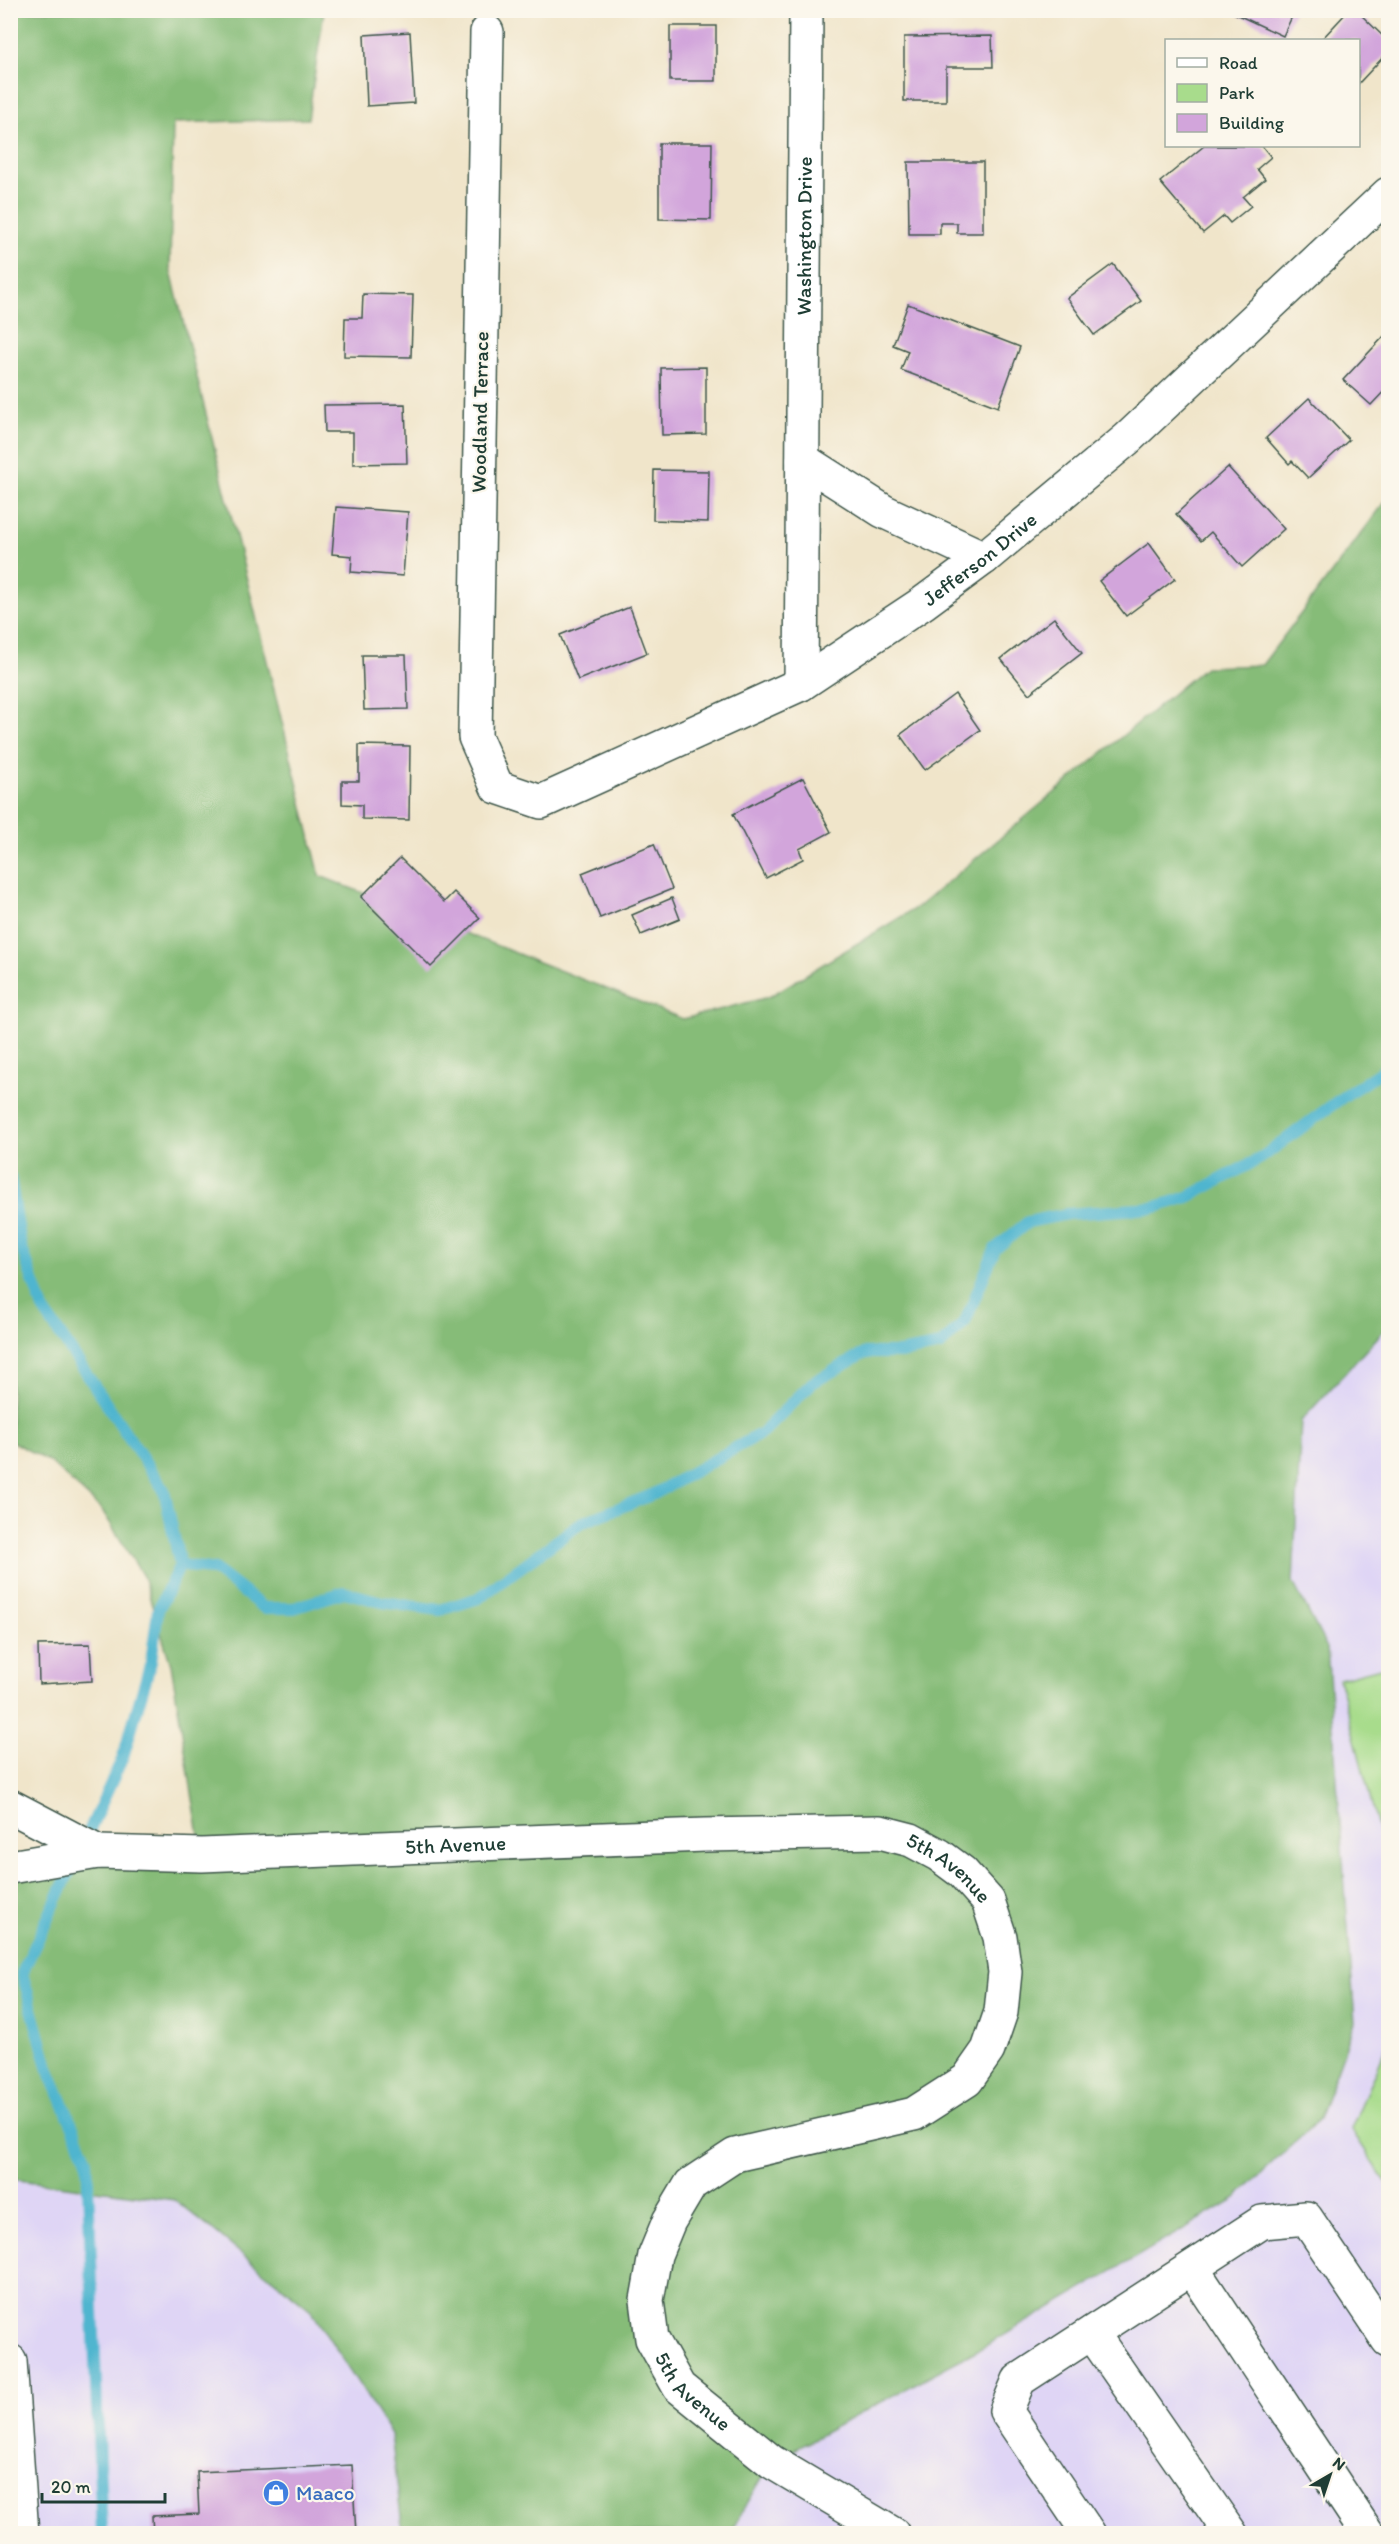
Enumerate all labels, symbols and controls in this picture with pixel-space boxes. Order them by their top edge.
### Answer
legend [1165,39,1360,147]
text: Road [1219,52,1258,74]
text: Park [1219,82,1254,104]
text: Building [1219,112,1285,134]
street label: Washington Drive [791,156,817,316]
street label: Woodland Terrace [466,331,493,493]
street label: Jefferson Drive [918,506,1042,611]
street label: 5th Avenue [902,1827,997,1908]
street label: 5th Avenue [404,1830,506,1859]
street label: 5th Avenue [650,2347,736,2436]
north arrow [1300,2445,1360,2505]
text: N [1329,2453,1349,2475]
scale bar [42,2466,165,2504]
text: 20 m [51,2476,91,2498]
shop icon: Maaco [261,2478,291,2508]
place label: Maaco [296,2480,354,2505]

